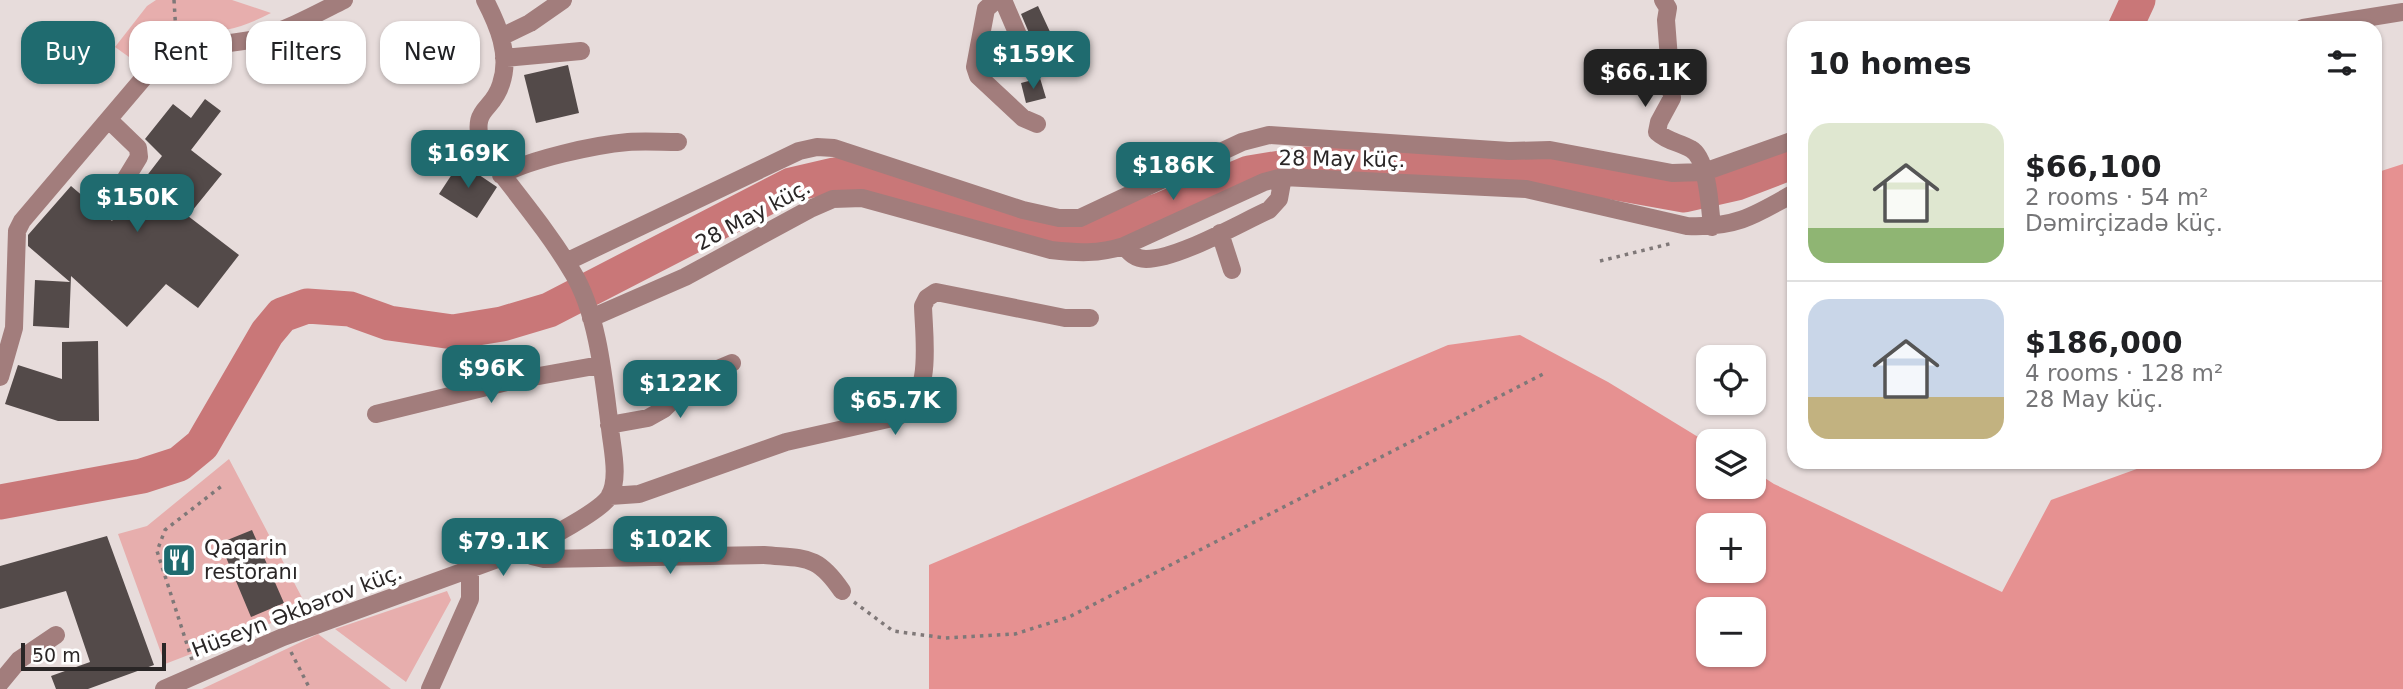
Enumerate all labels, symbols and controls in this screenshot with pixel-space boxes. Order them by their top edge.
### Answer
chip: Buy [21,21,115,84]
chip: Rent [129,21,232,84]
chip: Filters [246,21,366,84]
chip: New [380,21,480,84]
pin: $159K [984,32,1082,91]
text: $159K [992,41,1074,67]
icon: filters [2323,44,2361,82]
text: 10 homes [1808,46,1972,81]
pin: $66.1K [1588,50,1702,109]
text: $66.1K [1600,59,1690,85]
pin: $169K [419,130,517,190]
text: $169K [427,140,509,166]
pin: $186K [1124,142,1222,202]
street label: 28 May küç. [1279,146,1405,172]
text: $66,100 [2025,149,2162,184]
icon: home [1864,151,1948,235]
text: $186K [1132,152,1214,178]
pin: $150K [88,174,186,234]
street label: 28 May küç. [691,175,815,255]
text: $150K [96,184,178,210]
text: 2 rooms · 54 m² [2025,184,2209,210]
text: Dəmirçizadə küç. [2025,210,2223,236]
text: $186,000 [2025,325,2183,360]
icon: home [1864,327,1948,411]
map controls [1696,345,1766,667]
button: locate [1696,345,1766,415]
pin: $96K [450,346,532,405]
text: $96K [458,355,524,381]
pin: $122K [631,360,729,420]
text: 4 rooms · 128 m² [2025,360,2223,386]
text: $122K [639,370,721,396]
pin: $65.7K [838,378,952,437]
text: 28 May küç. [2025,386,2164,412]
text: $65.7K [850,387,940,413]
button: layers [1696,429,1766,499]
button: + [1696,513,1766,583]
pin: $102K [621,516,719,576]
pin: $79.1K [446,518,560,578]
text: $102K [629,526,711,552]
text: $79.1K [458,528,548,554]
place label: Qaqarin restoranı [204,536,298,584]
restaurant icon: Qaqarin restoranı [160,541,198,579]
street label: Hüseyn Əkbərov küç. [188,560,406,662]
button: − [1696,597,1766,667]
scale bar [21,640,166,672]
text: 50 m [32,644,81,666]

